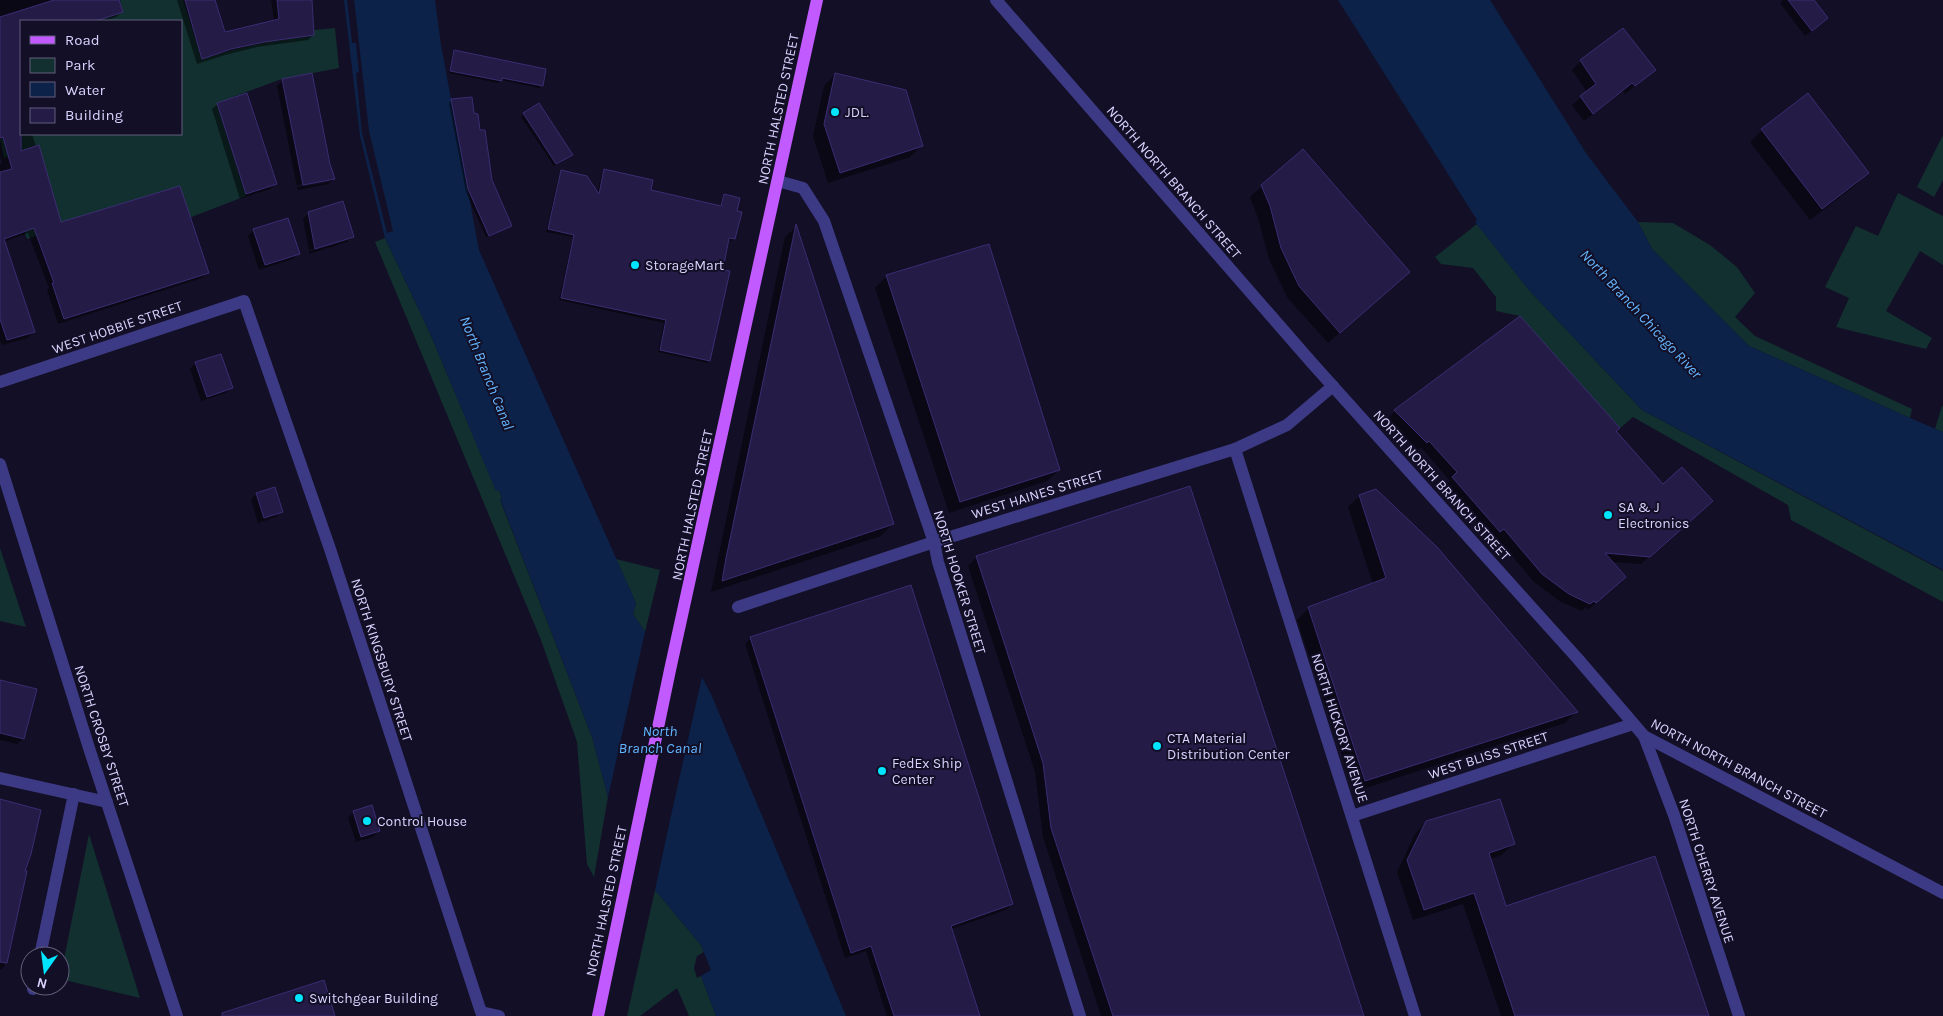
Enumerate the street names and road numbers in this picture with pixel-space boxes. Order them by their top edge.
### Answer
street label: NORTH HALSTED STREET [754,32,803,186]
street label: NORTH NORTH BRANCH STREET [1103,103,1245,262]
street label: WEST HOBBIE STREET [50,297,185,358]
street label: NORTH NORTH BRANCH STREET [1369,407,1514,564]
street label: NORTH HALSTED STREET [668,428,717,582]
street label: WEST HAINES STREET [969,466,1105,523]
street label: NORTH HOOKER STREET [930,508,989,656]
street label: NORTH KINGSBURY STREET [347,576,416,744]
street label: NORTH HICKORY AVENUE [1307,651,1372,805]
street label: NORTH CROSBY STREET [71,663,132,809]
street label: NORTH NORTH BRANCH STREET [1648,715,1830,822]
street label: WEST BLISS STREET [1426,728,1550,783]
street label: NORTH CHERRY AVENUE [1675,797,1738,946]
street label: NORTH HALSTED STREET [582,824,631,978]

